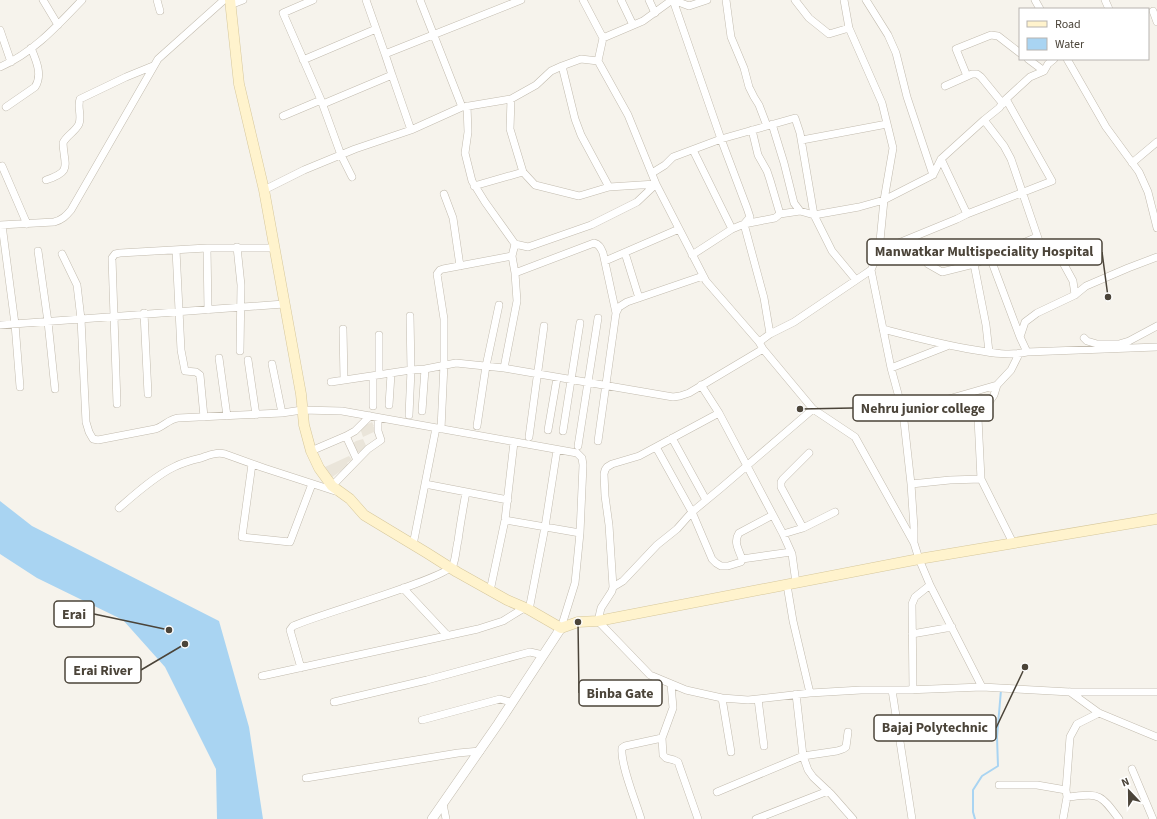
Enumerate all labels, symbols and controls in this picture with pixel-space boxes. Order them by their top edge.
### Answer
legend [1019,8,1149,60]
text: Road [1055,16,1081,33]
text: Water [1055,36,1085,53]
callout: Manwatkar Multispeciality Hospital [867,239,1102,265]
text: Manwatkar Multispeciality Hospital [875,242,1093,262]
callout: Nehru junior college [853,395,993,421]
text: Nehru junior college [861,399,985,419]
callout: Erai [54,601,94,627]
text: Erai [62,605,86,625]
callout: Erai River [65,657,141,683]
text: Erai River [73,661,133,681]
callout: Binba Gate [579,680,662,706]
text: Binba Gate [587,684,653,704]
callout: Bajaj Polytechnic [874,715,996,741]
text: Bajaj Polytechnic [882,718,989,738]
north arrow [1109,771,1149,811]
text: N [1119,774,1132,791]

